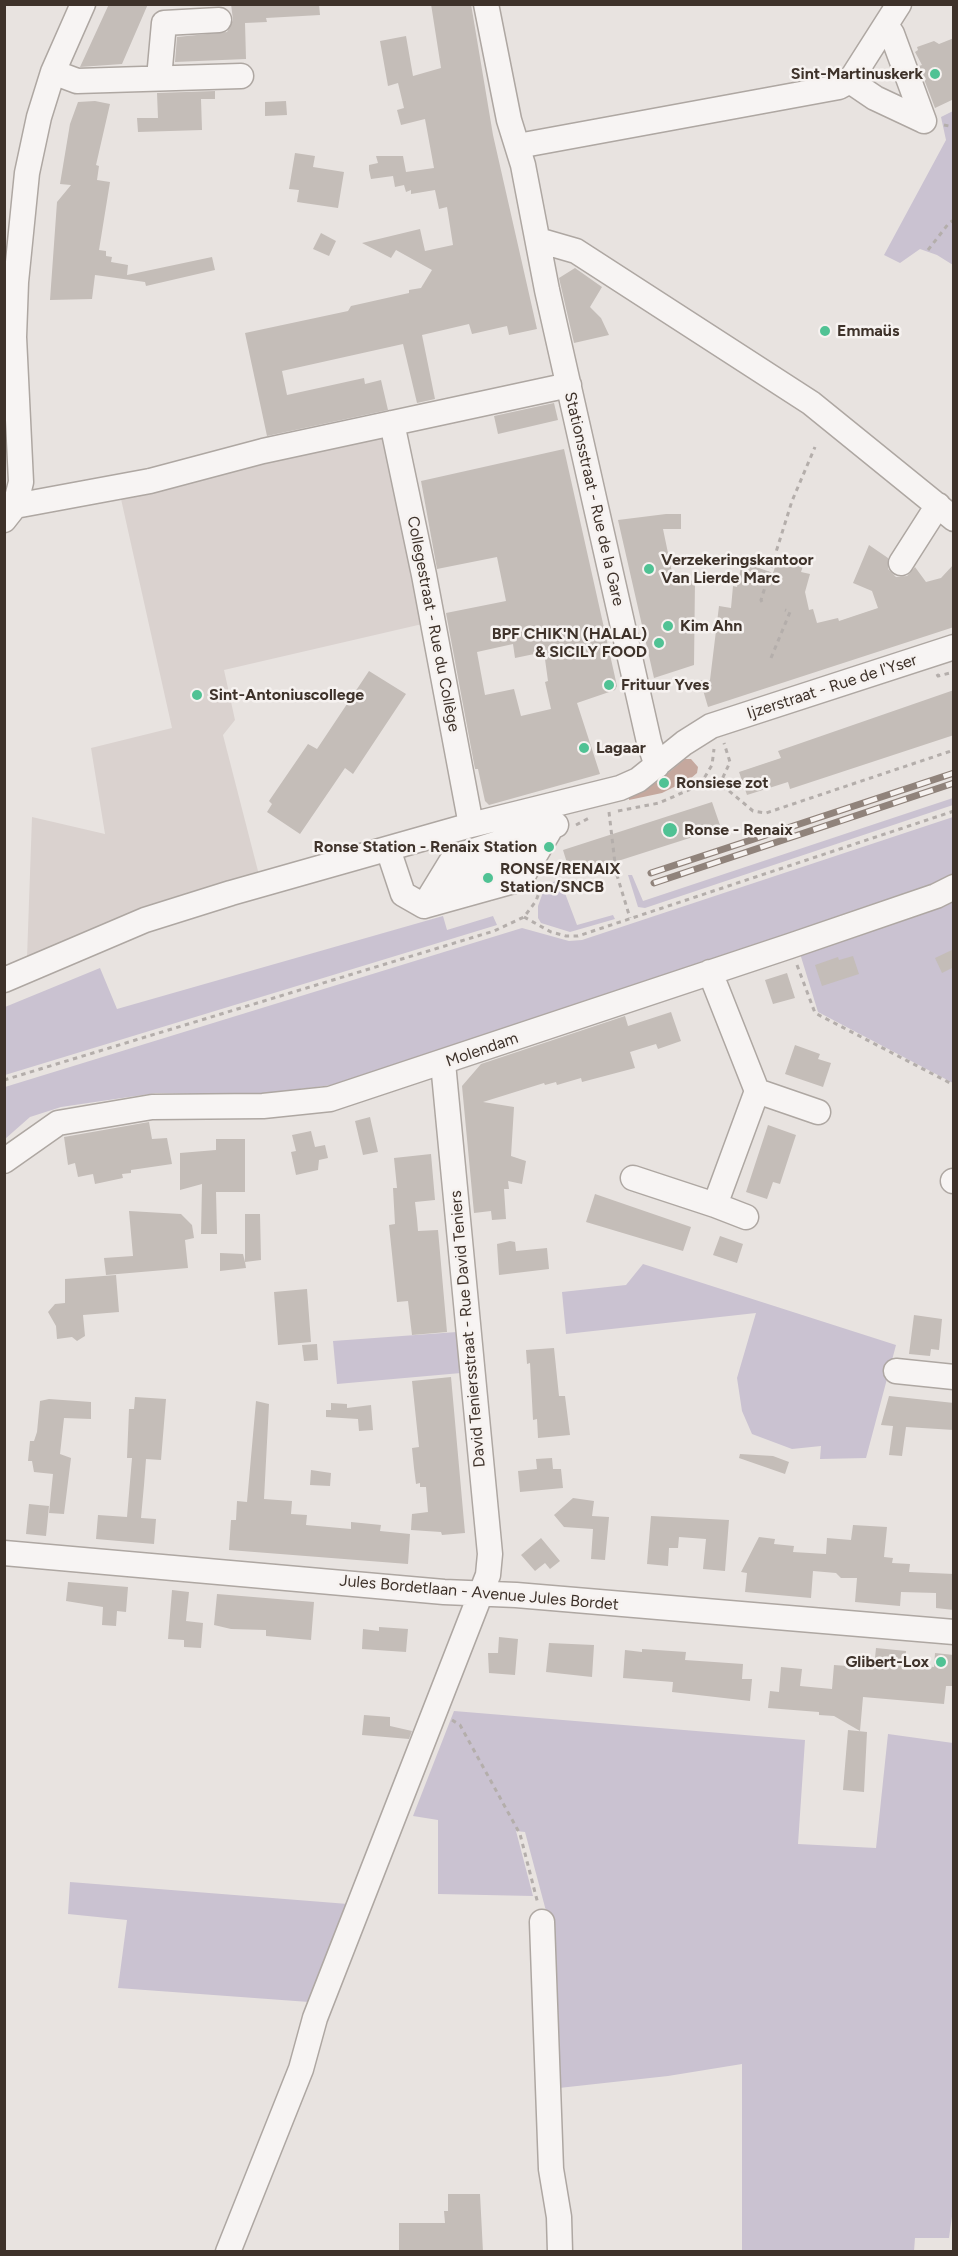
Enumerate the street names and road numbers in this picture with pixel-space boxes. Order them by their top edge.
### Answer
street label: Stationsstraat - Rue de la Gare [560,390,628,608]
street label: Collegestraat - Rue du Collège [403,515,463,733]
street label: Ijzerstraat - Rue de l'Yser [745,650,919,724]
street label: Molendam [443,1029,521,1071]
street label: David Teniersstraat - Rue David Teniers [446,1190,490,1468]
street label: Jules Bordetlaan - Avenue Jules Bordet [339,1571,619,1615]

